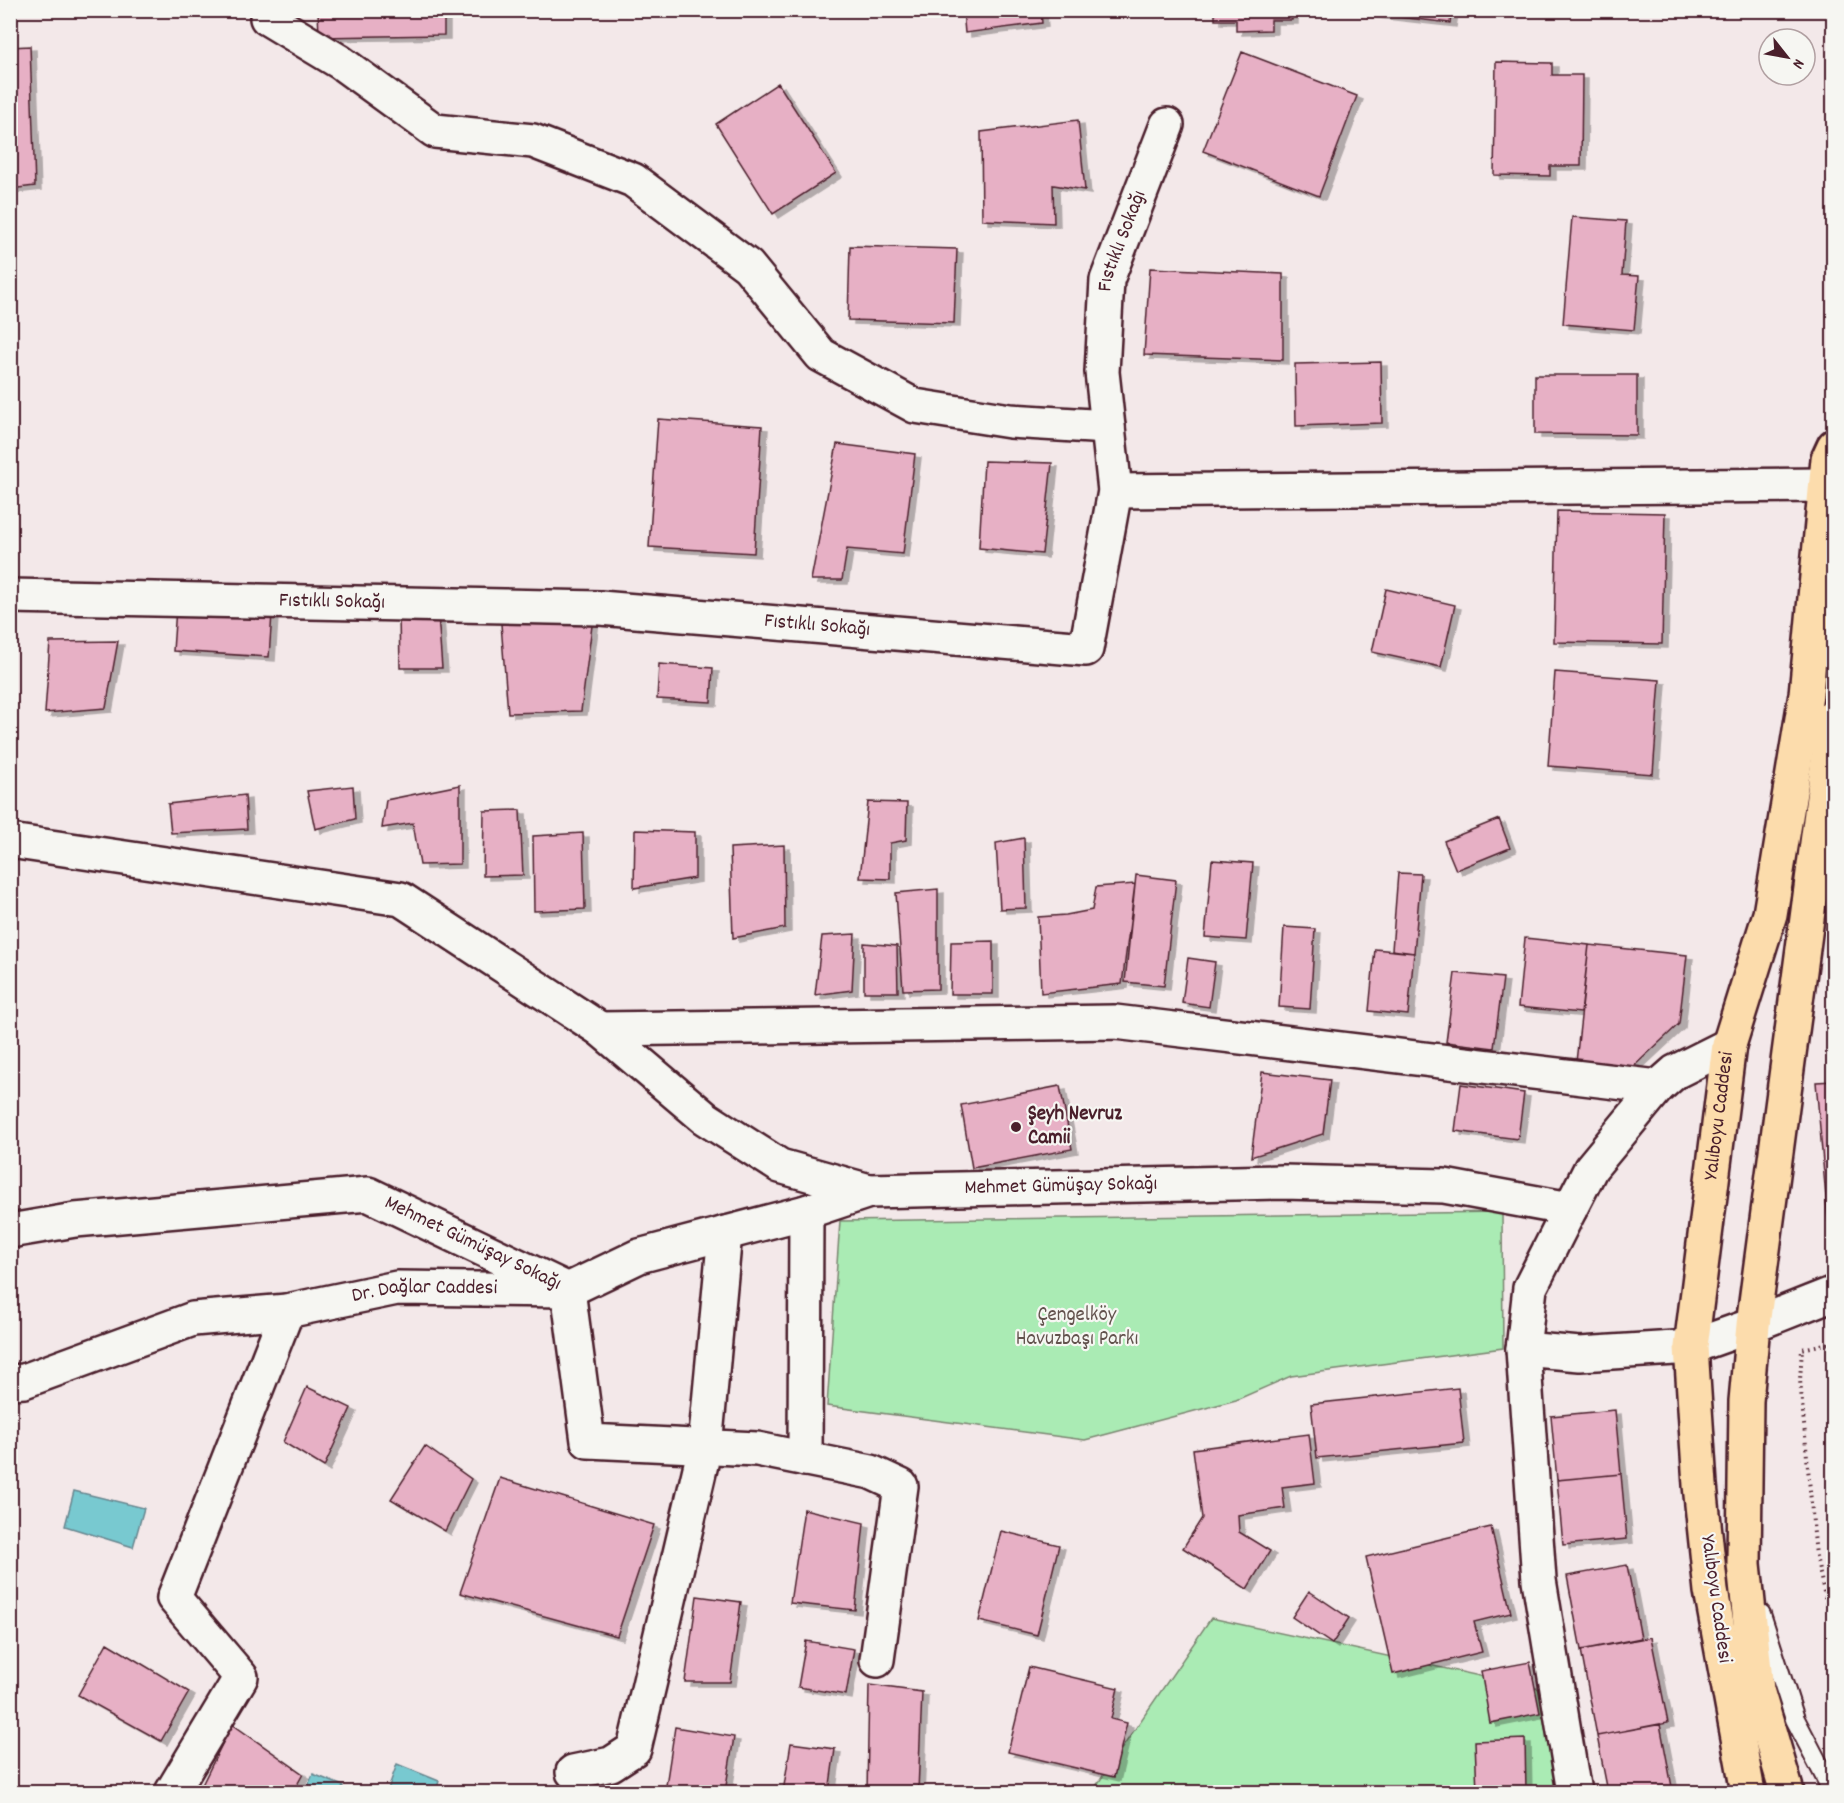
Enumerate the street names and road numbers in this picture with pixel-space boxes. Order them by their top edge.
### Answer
street label: Fıstıklı Sokağı [1091,186,1155,292]
street label: Fıstıklı Sokağı [279,586,385,619]
street label: Fıstıklı Sokağı [763,607,871,646]
street label: Yalıboyu Caddesi [1697,1050,1743,1182]
street label: Mehmet Gümüşay Sokağı [964,1170,1158,1204]
street label: Mehmet Gümüşay Sokağı [379,1189,566,1299]
street label: Dr. Dağlar Caddesi [349,1273,498,1312]
street label: Yalıboyu Caddesi [1691,1533,1739,1665]

